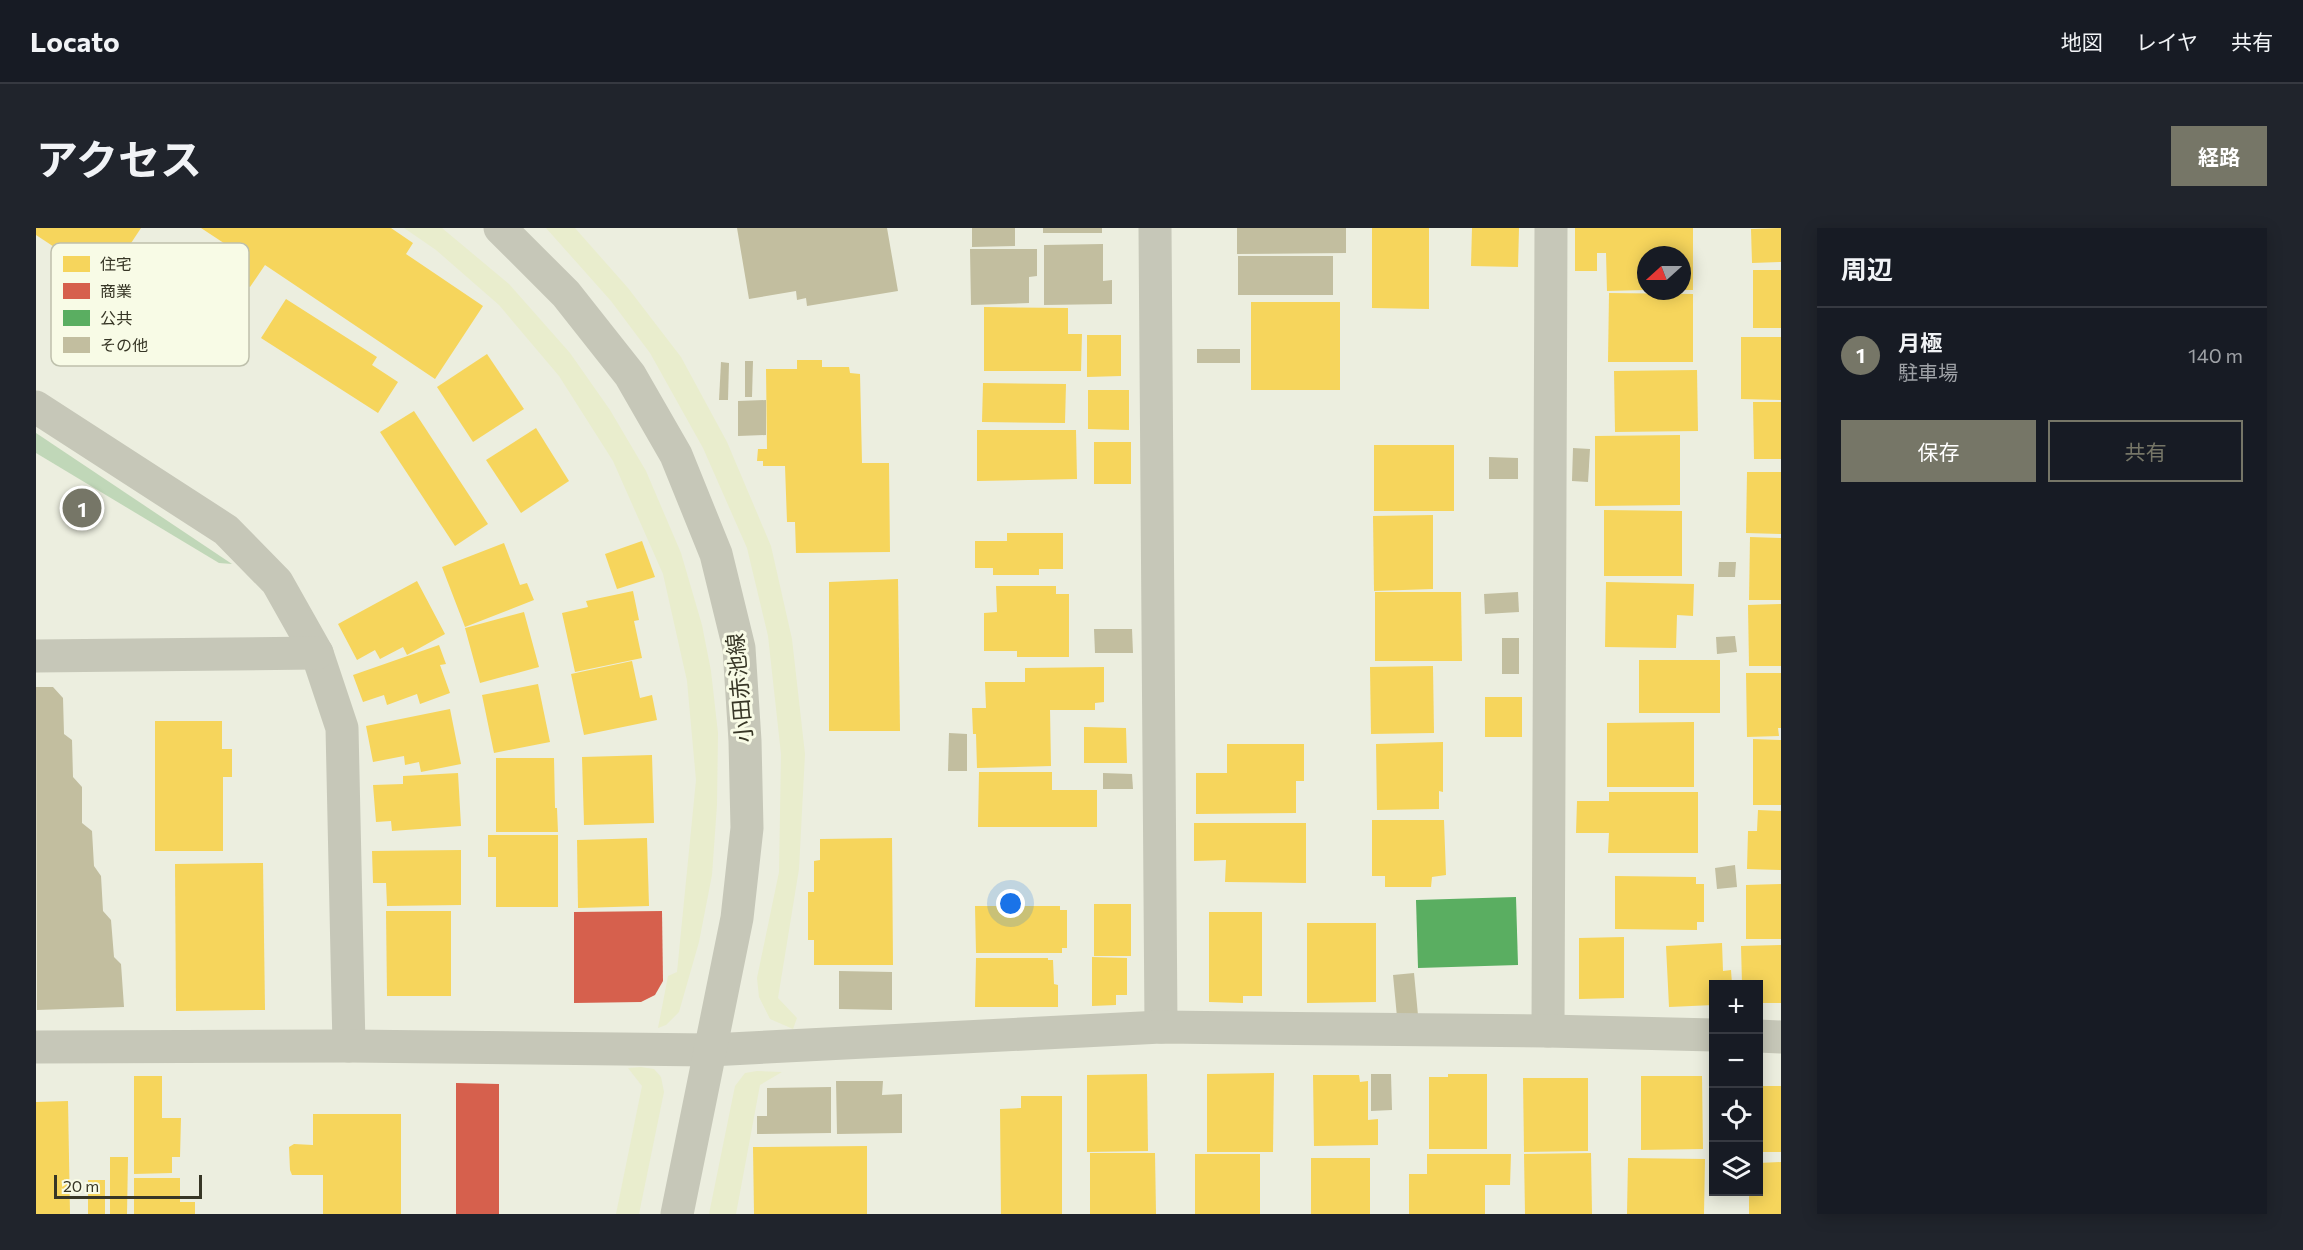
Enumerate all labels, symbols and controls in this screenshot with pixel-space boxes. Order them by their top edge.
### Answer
text: Locato [30,24,120,58]
text: 地図 [2061,29,2103,54]
text: レイヤ [2136,29,2198,54]
text: 共有 [2231,29,2273,54]
button: 経路 [2171,126,2267,186]
text: アクセス [36,132,202,184]
legend [51,243,249,366]
north arrow [1637,246,1691,300]
text: 周辺 [1841,253,1893,284]
text: 住宅 [100,254,132,273]
text: 商業 [100,281,132,300]
text: 公共 [100,308,132,327]
text: 月極 [1898,329,1942,356]
text: その他 [100,335,148,354]
text: 1 [1856,343,1865,367]
text: 140 m [2188,343,2243,367]
text: 駐車場 [1898,360,1958,384]
button: 保存 [1841,420,2036,482]
button: 共有 [2048,420,2243,482]
pin: 1 [62,486,102,530]
street label: 小田赤池線 [721,632,757,744]
your location [996,889,1025,918]
map controls [1709,980,1763,1196]
button: + [1709,980,1763,1034]
button: − [1709,1034,1763,1088]
button: locate [1709,1088,1763,1142]
button: layers [1709,1142,1763,1196]
scale bar [54,1172,202,1200]
text: 20 m [63,1176,99,1195]

